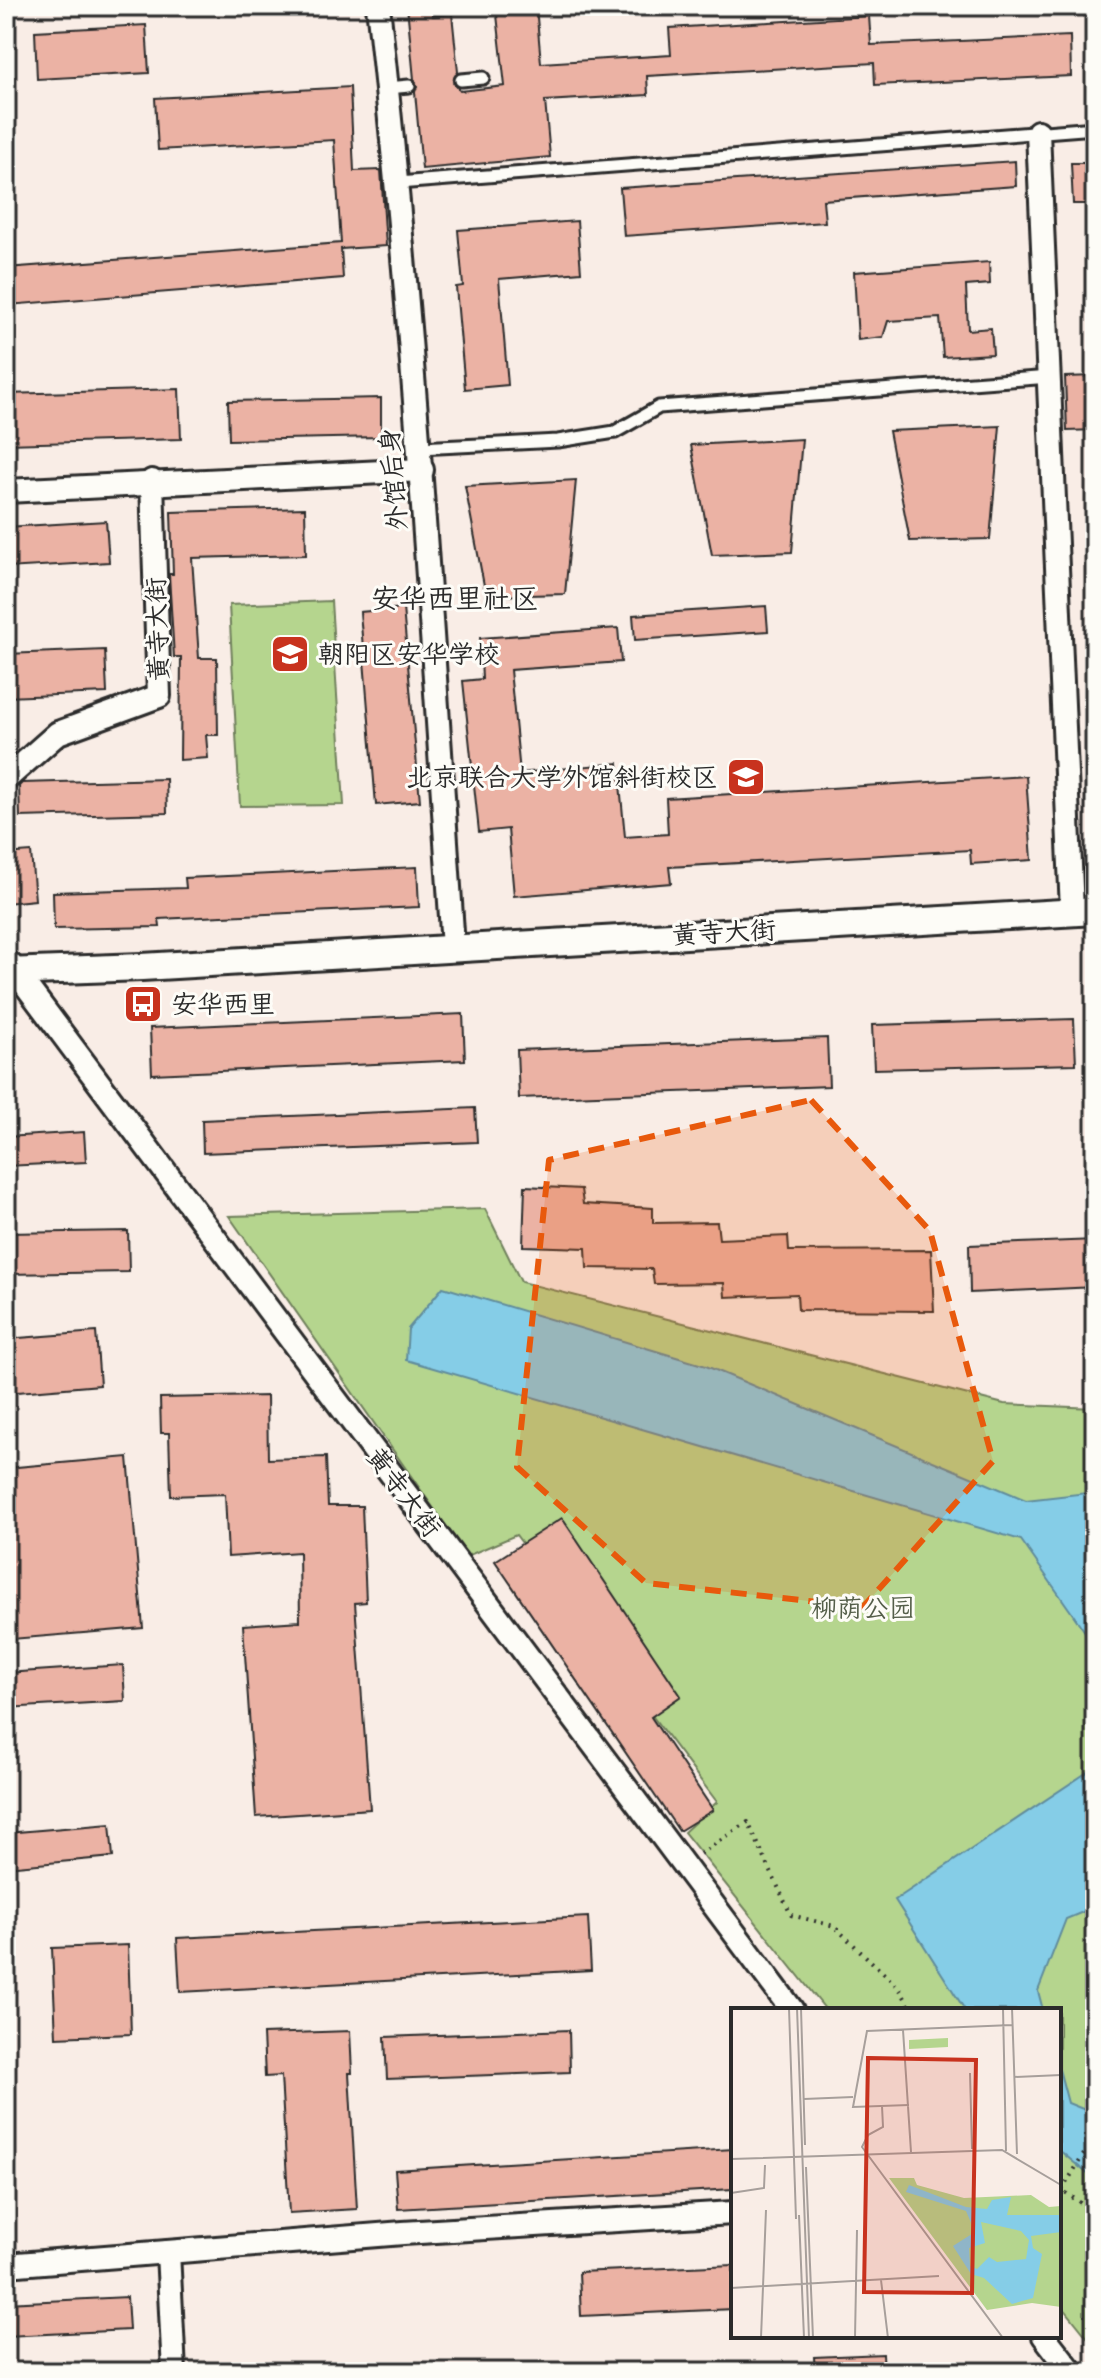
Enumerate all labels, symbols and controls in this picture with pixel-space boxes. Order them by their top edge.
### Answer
street label: 外馆后身 [366,425,420,533]
district label: 安华西里社区 [371,574,539,623]
street label: 黄寺大街 [132,576,182,682]
place label: 朝阳区安华学校 [318,631,500,677]
school or university icon: 朝阳区安华学校 [269,633,311,675]
place label: 北京联合大学外馆斜街校区 [406,754,718,800]
school or university icon: 北京联合大学外馆斜街校区 [725,756,767,798]
street label: 黄寺大街 [671,906,777,958]
place label: 安华西里 [171,981,275,1027]
bus stop icon: 安华西里 [122,983,164,1025]
street label: 黄寺大街 [354,1437,454,1547]
park label: 柳荫公园 [811,1585,915,1631]
inset map [731,2008,1061,2338]

